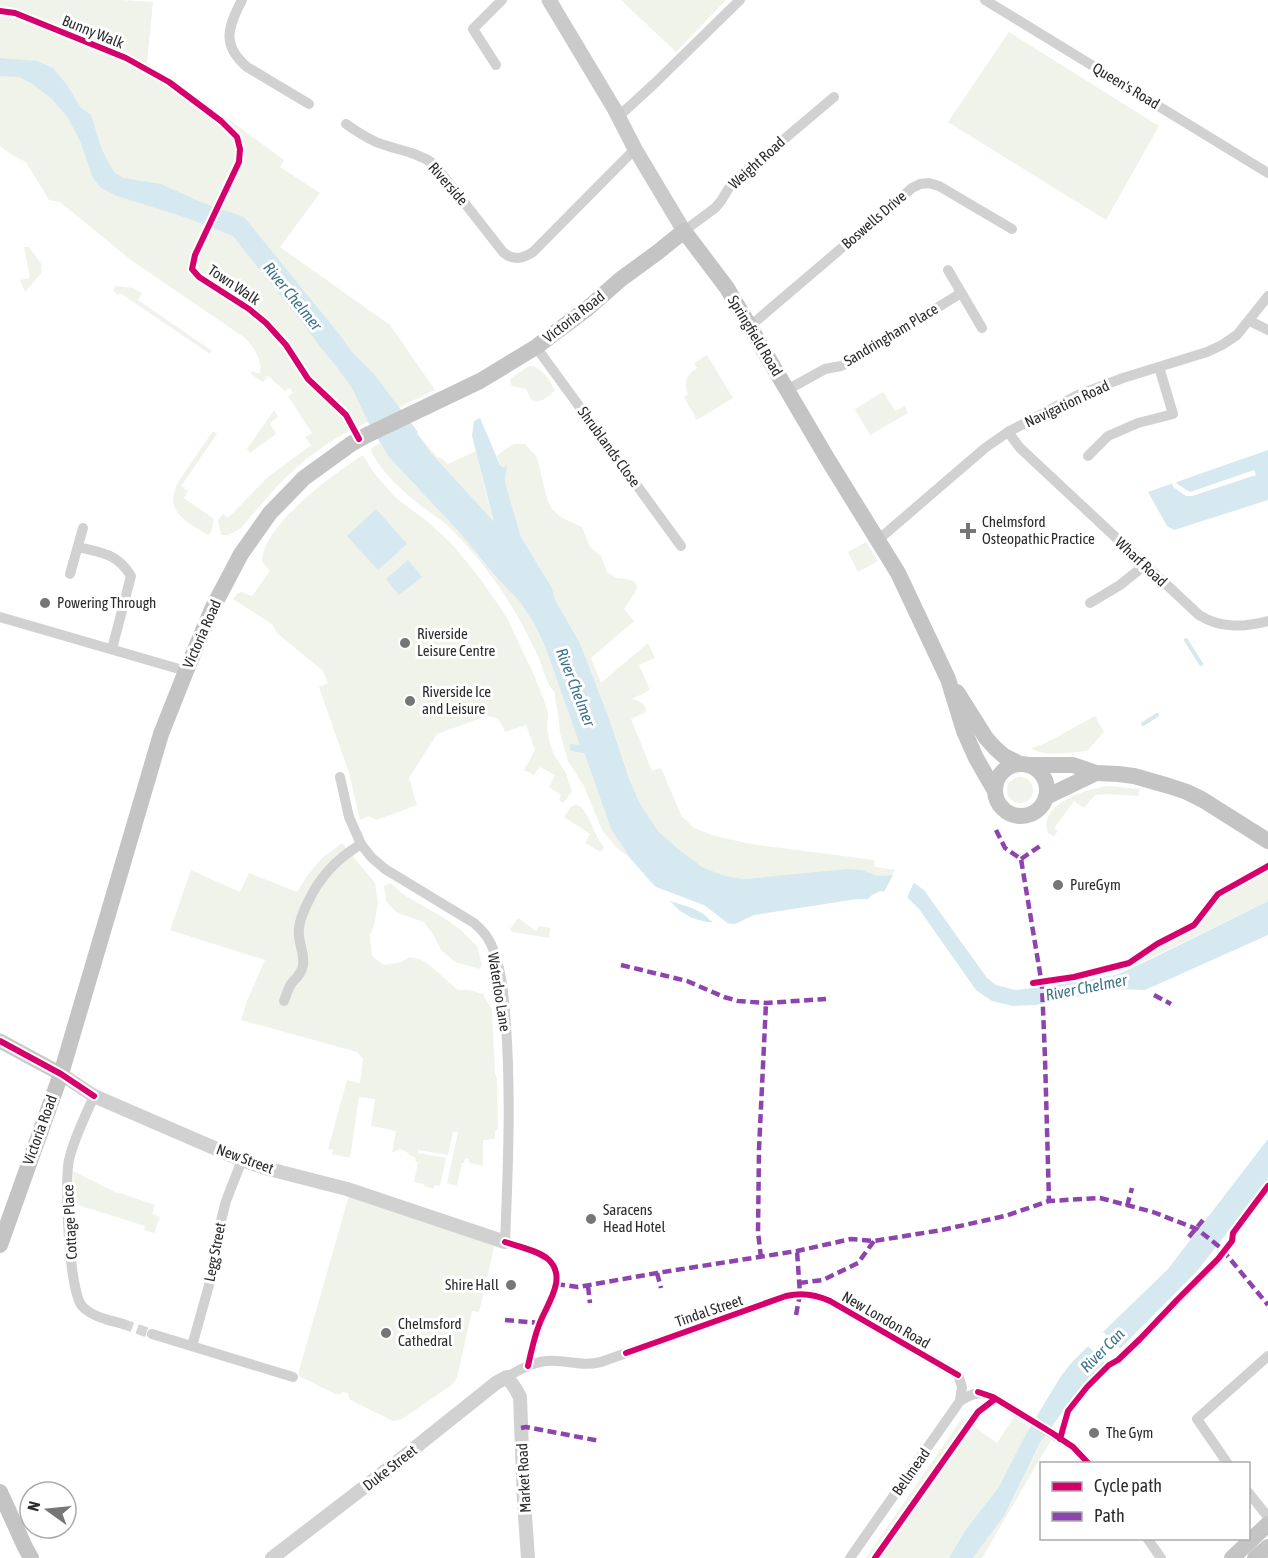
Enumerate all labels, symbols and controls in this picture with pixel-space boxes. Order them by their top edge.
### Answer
street label: Bunny Walk [60,11,127,52]
street label: Queen's Road [1090,59,1163,112]
street label: Weight Road [725,133,788,192]
street label: Riverside [425,159,472,209]
street label: Boswells Drive [838,187,909,252]
water label: River Chelmer [260,258,327,335]
street label: Town Walk [205,261,264,308]
street label: Victoria Road [540,287,608,346]
street label: Springfield Road [725,292,786,379]
street label: Sandringham Place [840,300,941,369]
street label: Navigation Road [1022,377,1112,431]
street label: Shrublands Close [575,403,644,490]
place label: Chelmsford Osteopathic Practice [982,513,1095,547]
marker: Chelmsford Osteopathic Practice [959,522,977,540]
street label: Wharf Road [1112,534,1171,590]
place label: Powering Through [57,594,156,611]
marker: Powering Through [38,596,52,610]
street label: Victoria Road [179,597,224,671]
place label: Riverside Leisure Centre [417,625,495,659]
marker: Riverside Leisure Centre [398,636,412,650]
water label: River Chelmer [553,645,600,730]
place label: Riverside Ice and Leisure [422,683,491,717]
marker: Riverside Ice and Leisure [403,694,417,708]
place label: PureGym [1070,876,1121,893]
marker: PureGym [1051,878,1065,892]
street label: Waterloo Lane [485,951,514,1033]
water label: River Chelmer [1044,970,1129,1004]
street label: Victoria Road [19,1093,60,1167]
street label: New Street [214,1140,276,1177]
street label: Cottage Place [59,1184,80,1260]
place label: Saracens Head Hotel [603,1201,665,1235]
marker: Saracens Head Hotel [584,1212,598,1226]
street label: Legg Street [200,1221,229,1283]
place label: Shire Hall [445,1276,499,1293]
marker: Shire Hall [504,1278,518,1292]
street label: New London Road [839,1288,933,1352]
street label: Tindal Street [673,1291,745,1330]
place label: Chelmsford Cathedral [398,1315,462,1349]
water label: River Can [1076,1324,1128,1376]
marker: Chelmsford Cathedral [379,1326,393,1340]
place label: The Gym [1106,1424,1153,1441]
marker: The Gym [1087,1426,1101,1440]
street label: Duke Street [359,1441,420,1494]
street label: Market Road [513,1443,534,1513]
street label: Bellmead [888,1445,933,1499]
legend [1040,1462,1250,1540]
text: Cycle path [1094,1475,1162,1496]
north arrow [18,1480,78,1540]
text: N [24,1499,43,1513]
text: Path [1094,1505,1125,1526]

